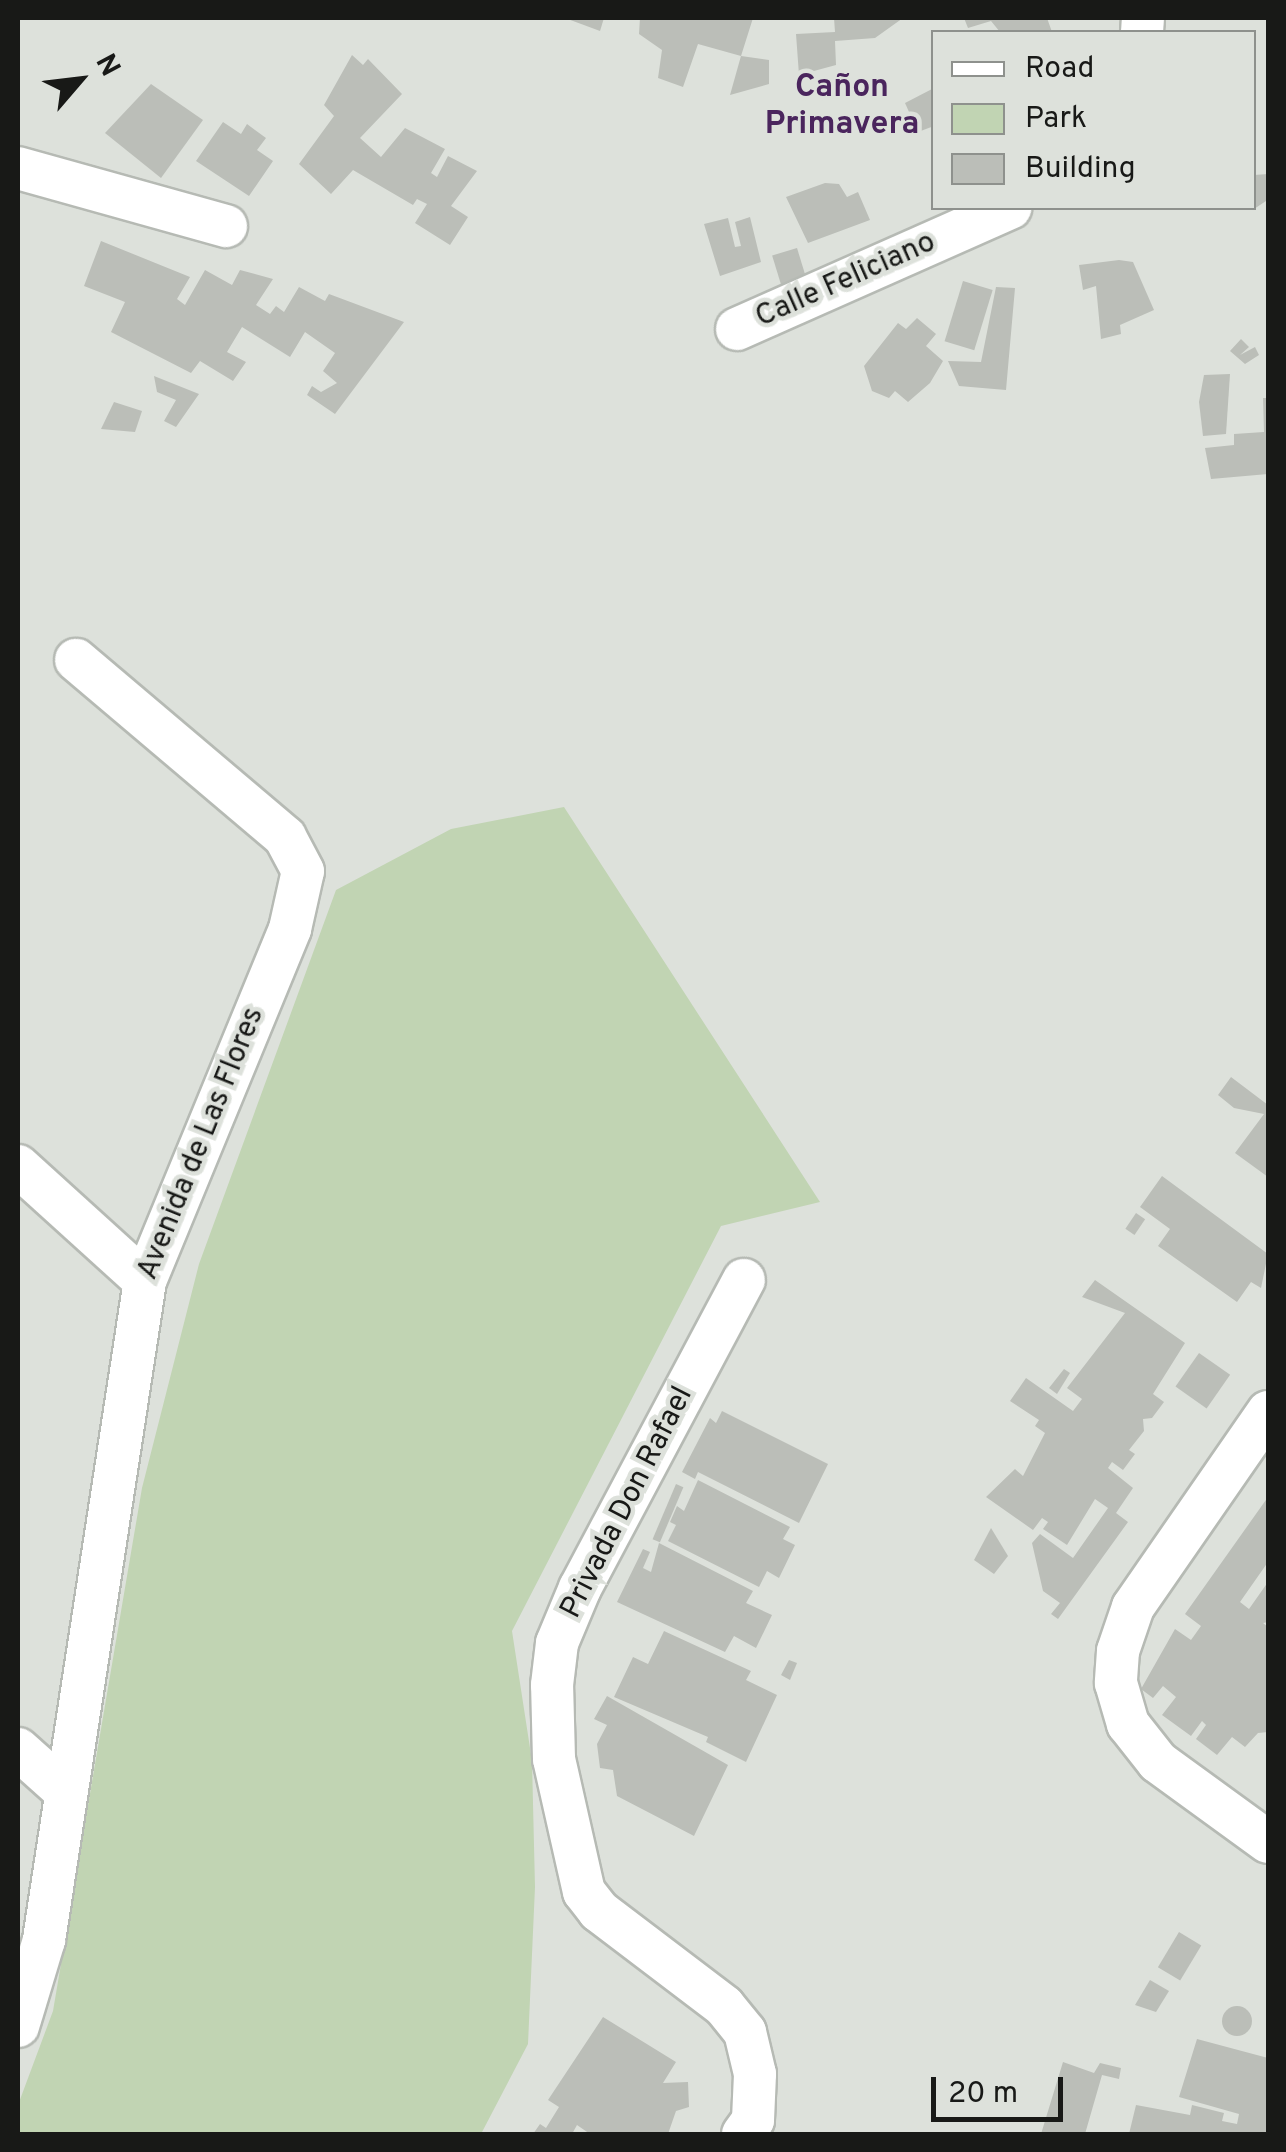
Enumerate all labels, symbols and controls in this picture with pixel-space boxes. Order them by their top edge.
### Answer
north arrow [30,30,130,130]
legend [931,30,1256,210]
text: N [86,49,127,83]
text: Road [1025,51,1094,88]
district label: Cañon Primavera [765,70,919,145]
text: Park [1025,101,1087,138]
text: Building [1025,151,1136,188]
street label: Calle Feliciano [750,225,942,337]
street label: Avenida de Las Flores [131,1003,273,1285]
street label: Privada Don Rafael [554,1381,702,1625]
scale bar [936,2057,1068,2119]
text: 20 m [948,2076,1018,2113]

